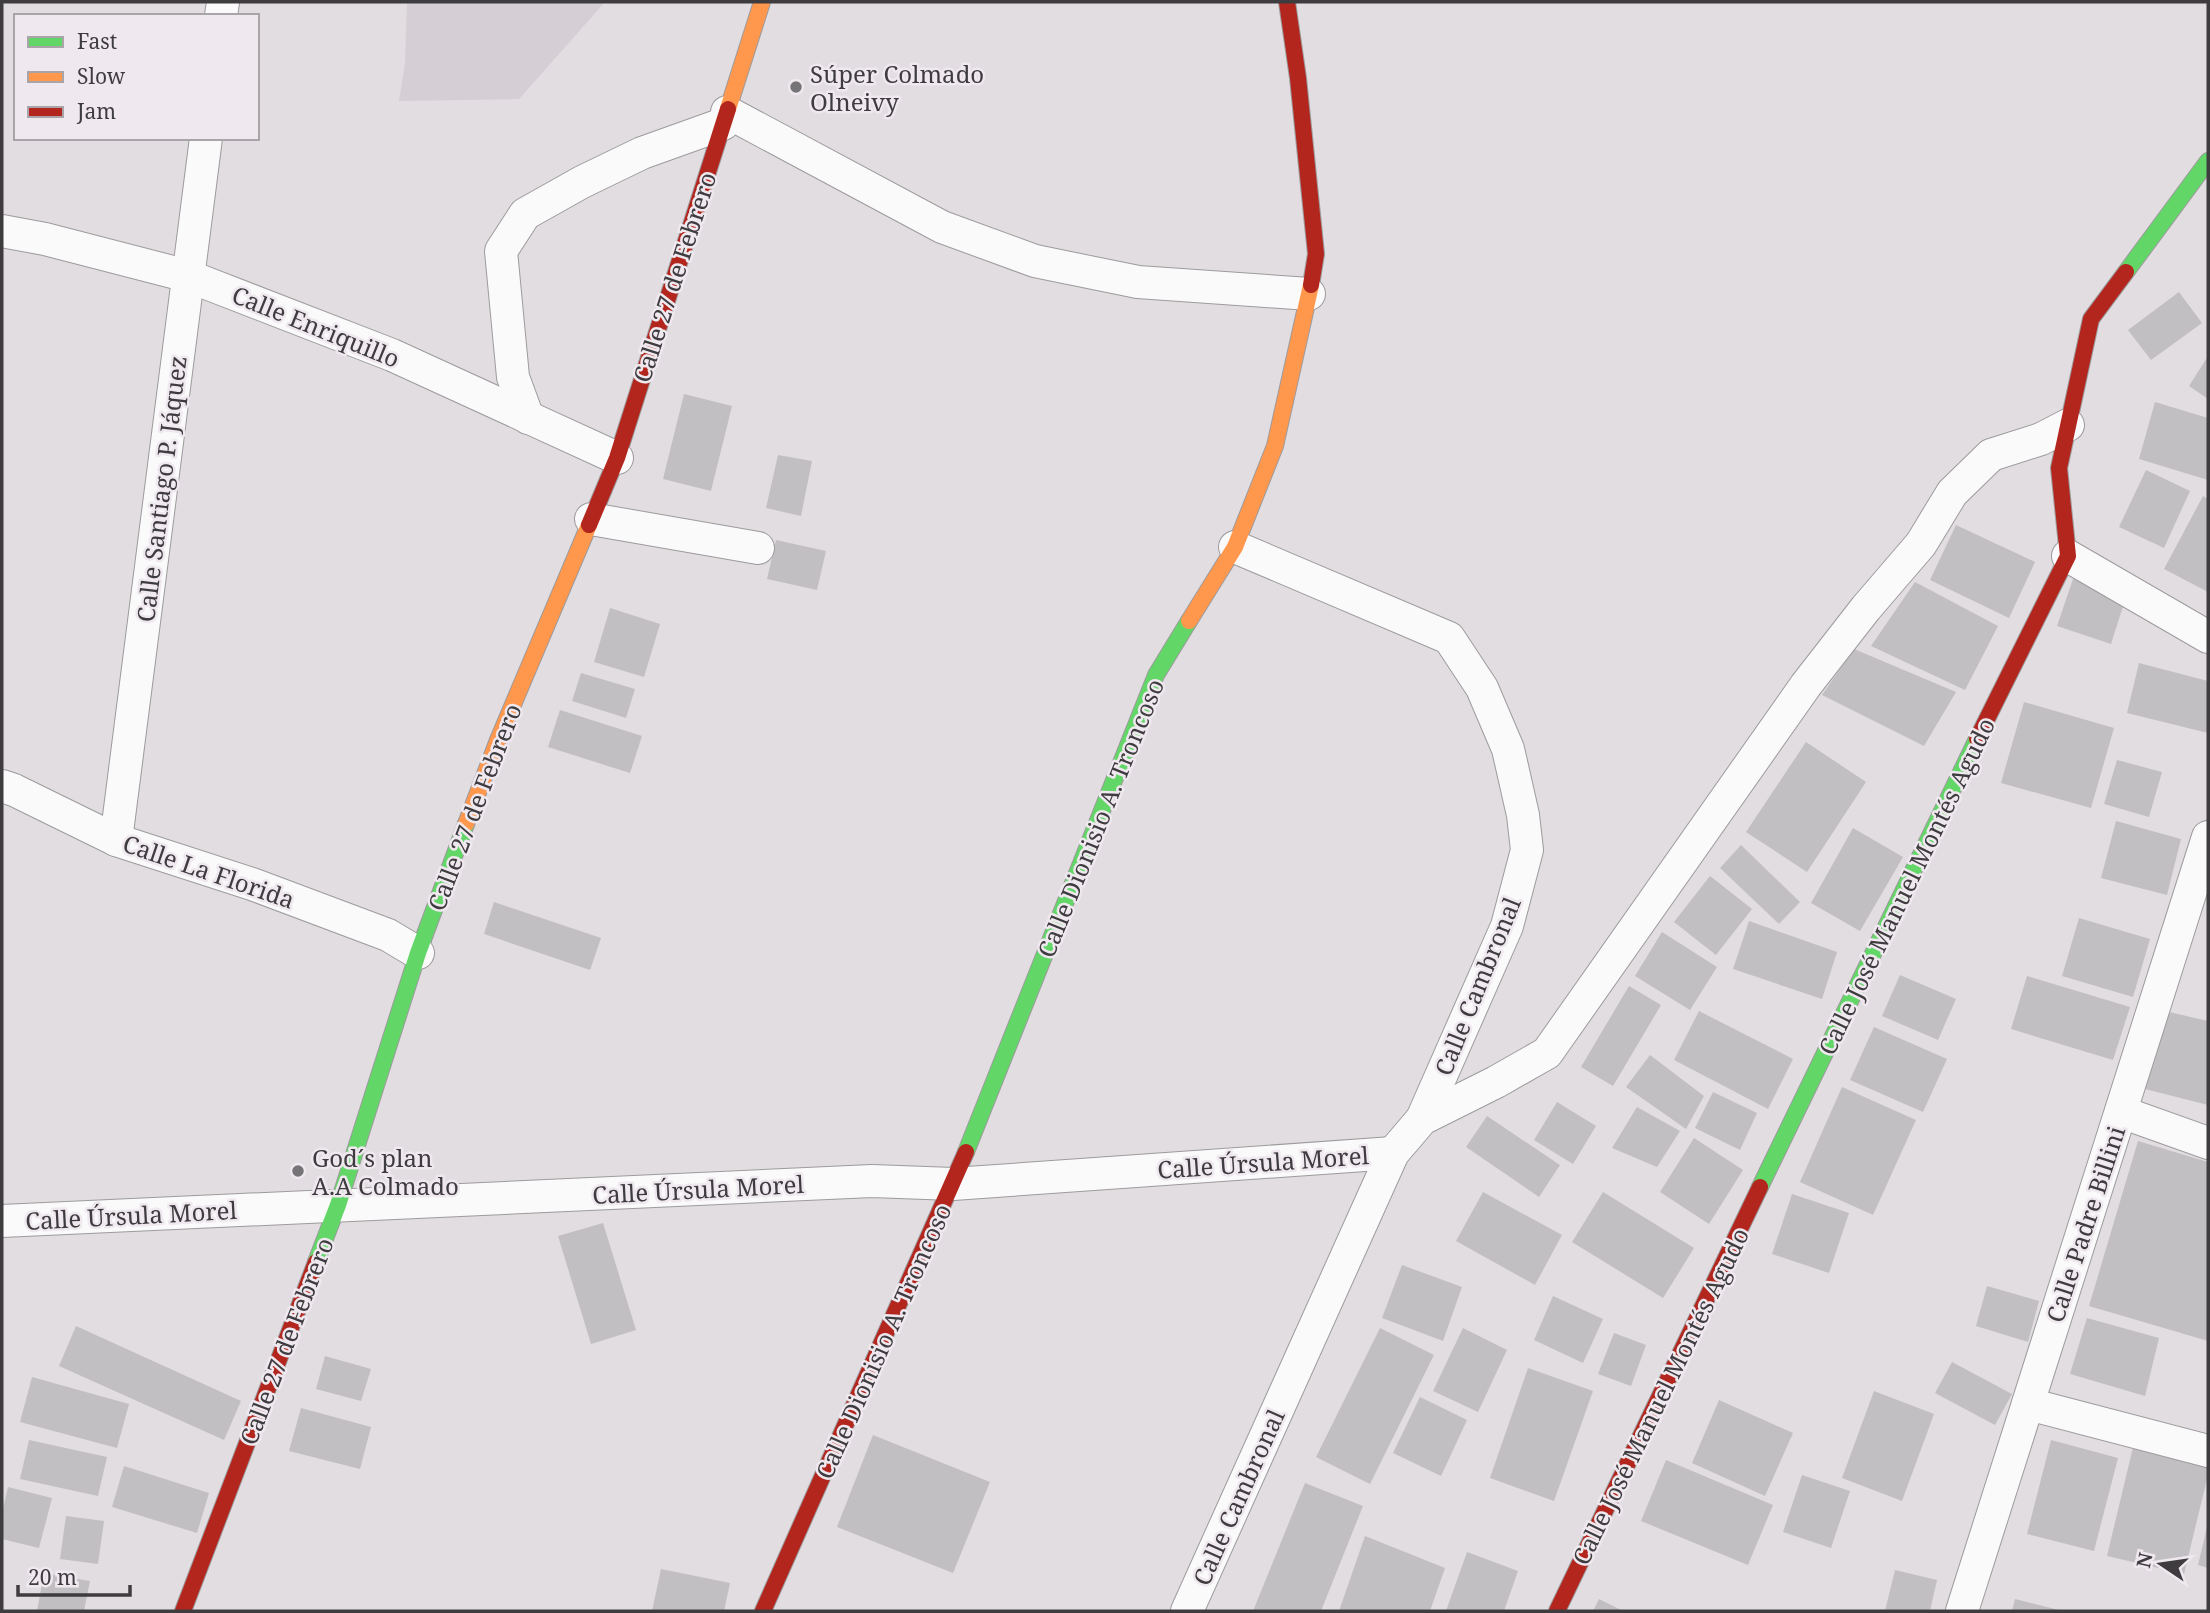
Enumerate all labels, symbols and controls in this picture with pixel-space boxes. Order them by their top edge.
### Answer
legend [14,14,259,140]
text: Fast [77,27,117,55]
place label: Súper Colmado Olneivy [810,57,984,118]
text: Slow [77,62,126,90]
marker: Súper Colmado Olneivy [788,79,804,95]
text: Jam [76,97,116,125]
street label: Calle 27 de Febrero [624,168,724,386]
street label: Calle Enriquillo [227,277,405,375]
street label: Calle Santiago P. Jáquez [128,354,194,624]
street label: Calle Dionisio A. Troncoso [1029,674,1171,962]
street label: Calle 27 de Febrero [419,699,529,915]
street label: Calle José Manuel Montés Agudo [1810,712,2002,1060]
street label: Calle La Florida [119,826,299,916]
street label: Calle Cambronal [1426,891,1528,1080]
street label: Calle Padre Billini [2038,1121,2132,1326]
street label: Calle Úrsula Morel [1156,1138,1370,1186]
place label: God´s plan A.A Colmado [312,1141,459,1202]
marker: God´s plan A.A Colmado [290,1163,306,1179]
street label: Calle Úrsula Morel [591,1167,805,1211]
street label: Calle Úrsula Morel [24,1193,238,1237]
street label: Calle Dionisio A. Troncoso [807,1198,959,1484]
street label: Calle José Manuel Montés Agudo [1564,1222,1756,1570]
street label: Calle 27 de Febrero [231,1233,341,1449]
street label: Calle Cambronal [1184,1403,1292,1590]
north arrow [2126,1529,2196,1599]
text: N [2130,1550,2159,1570]
scale bar [18,1554,130,1598]
text: 20 m [28,1563,77,1591]

